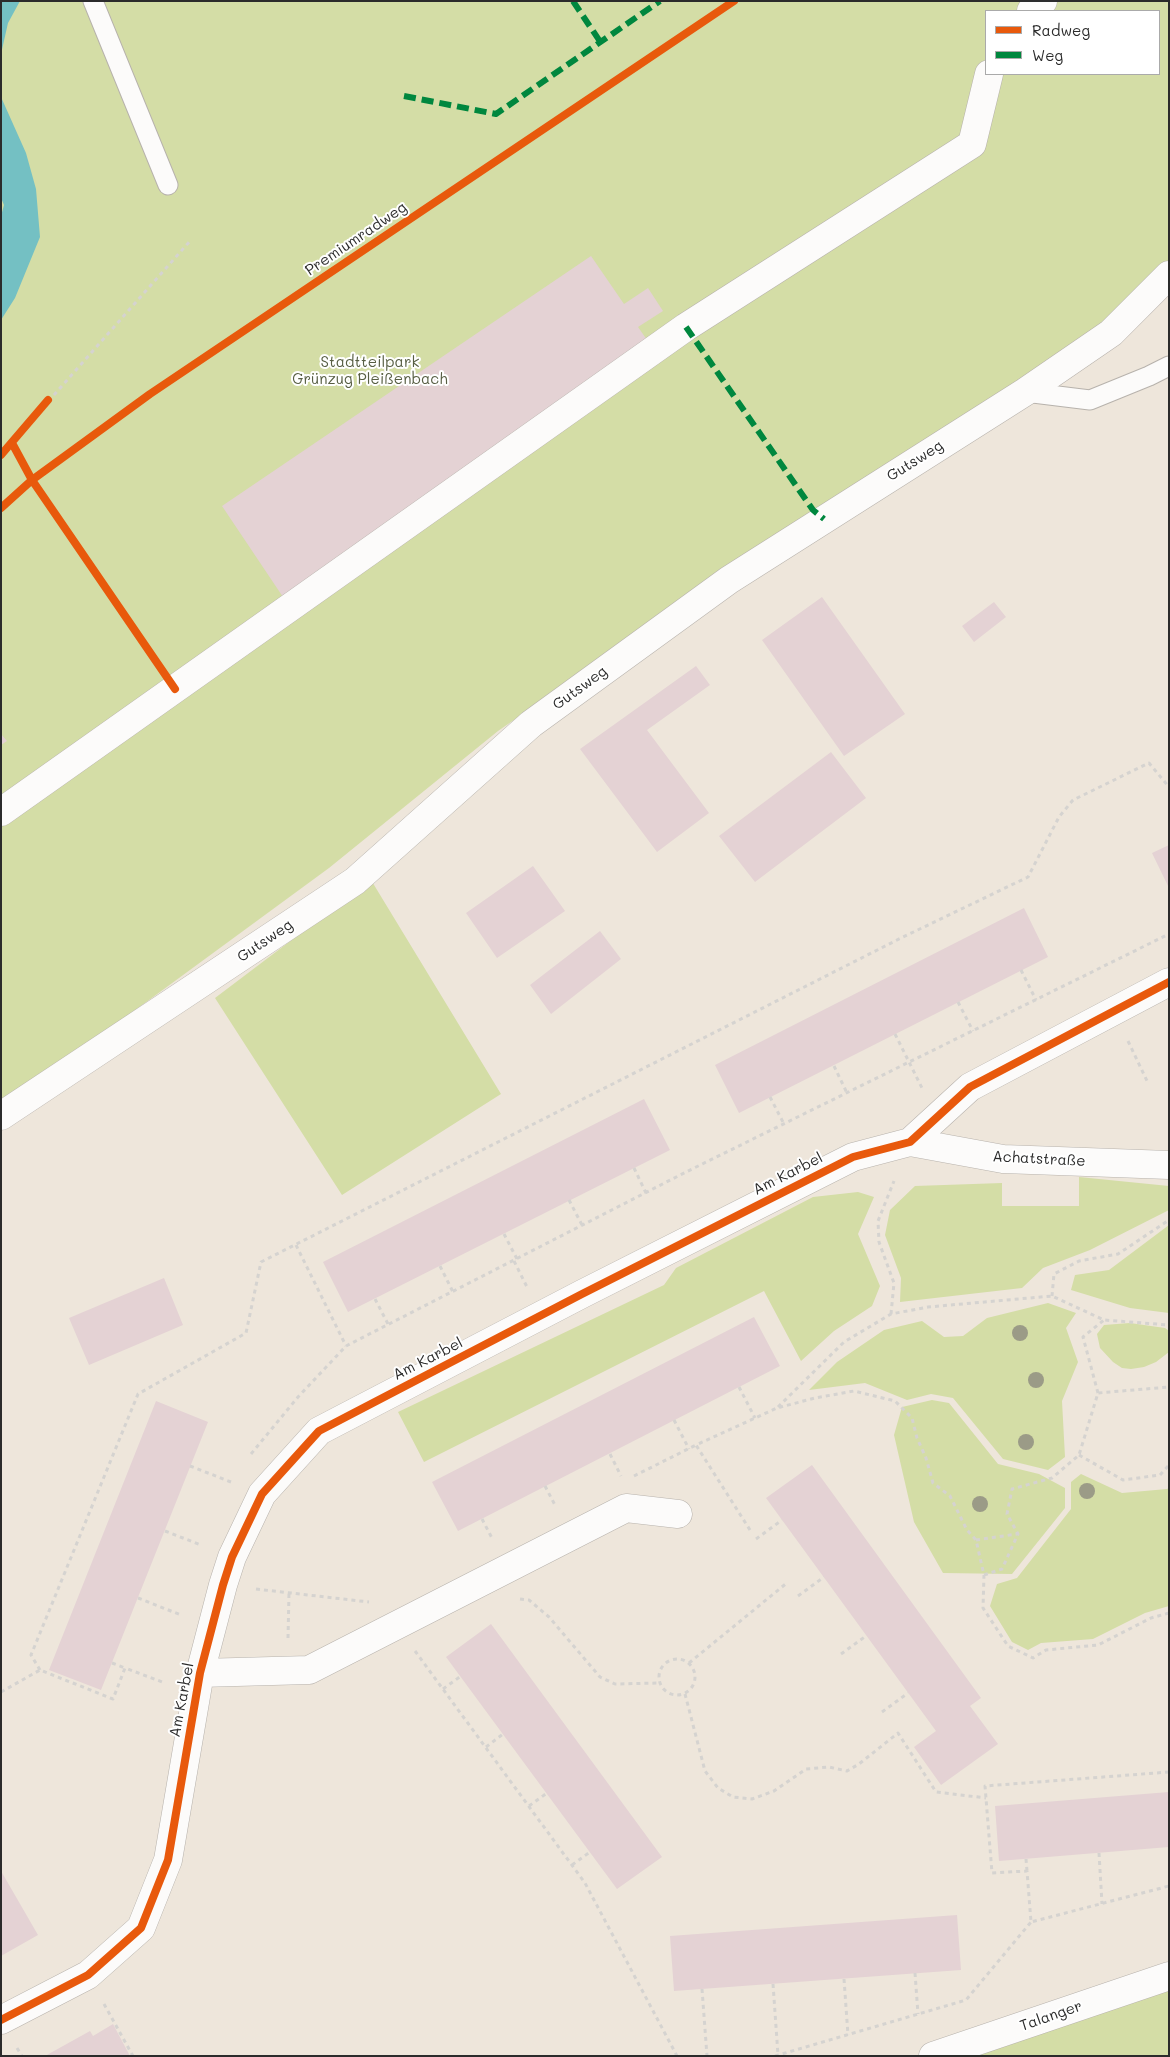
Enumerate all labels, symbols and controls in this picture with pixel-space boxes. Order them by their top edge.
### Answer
legend [985,10,1160,75]
text: Radweg [1032,20,1090,40]
text: Weg [1032,45,1063,65]
street label: Premiumradweg [302,198,410,280]
park label: Stadtteilpark Grünzug Pleißenbach [292,353,448,388]
street label: Gutsweg [884,437,946,485]
street label: Gutsweg [549,662,611,714]
street label: Gutsweg [234,916,296,966]
street label: Achatstraße [992,1148,1086,1170]
street label: Am Karbel [750,1149,826,1199]
street label: Am Karbel [390,1334,466,1384]
street label: Am Karbel [166,1661,198,1739]
street label: Talanger [1018,1997,1084,2035]

